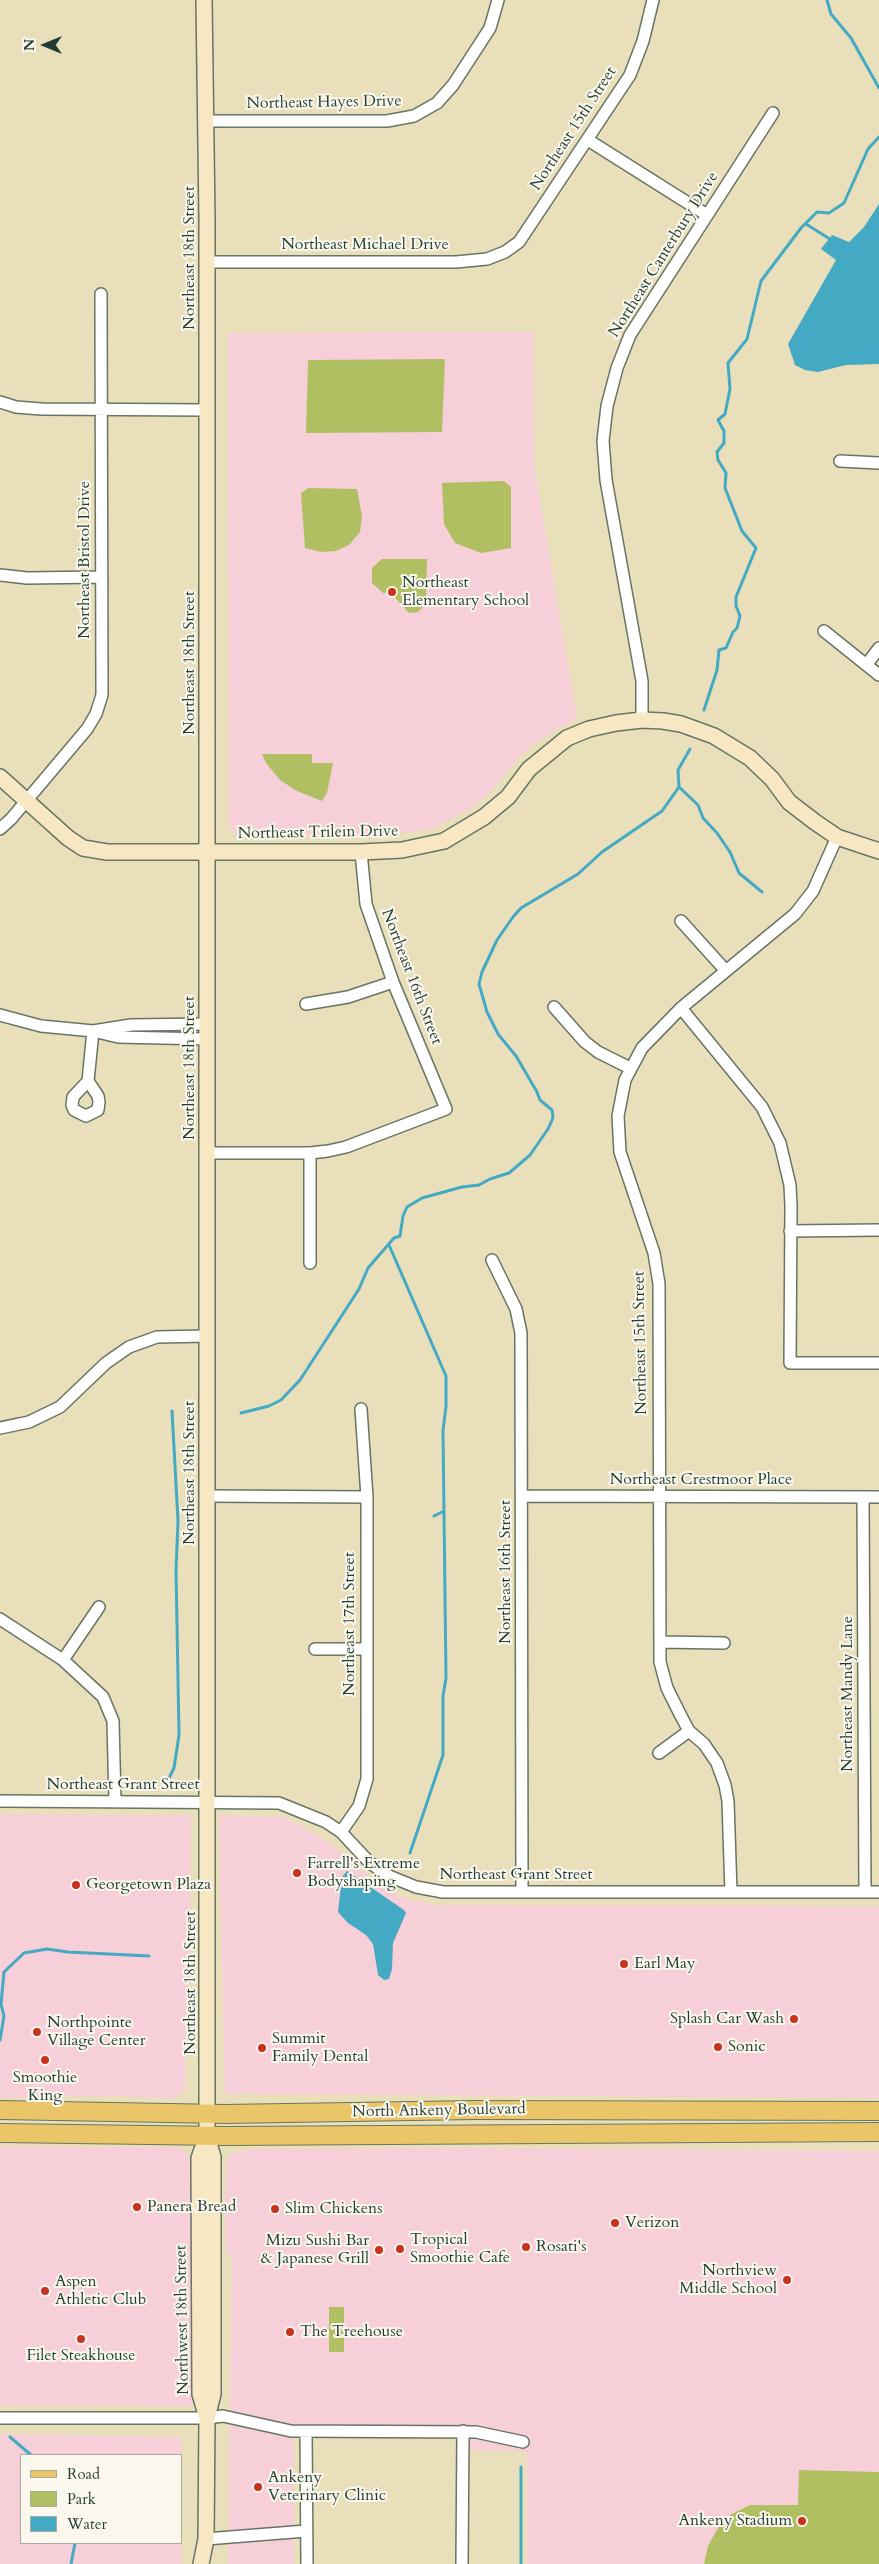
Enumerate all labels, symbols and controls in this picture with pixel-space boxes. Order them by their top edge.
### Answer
north arrow [20,20,70,70]
text: N [20,39,39,51]
street label: Northeast 15th Street [527,63,621,195]
street label: Northeast Hayes Drive [246,92,402,114]
street label: Northeast Canterbury Drive [605,169,723,341]
street label: Northeast 18th Street [180,186,200,330]
street label: Northeast Michael Drive [281,235,449,255]
street label: Northeast Bristol Drive [75,481,95,639]
place label: Northeast Elementary School [402,573,529,611]
marker: Northeast Elementary School [386,586,398,598]
street label: Northeast 18th Street [180,591,200,735]
street label: Northeast Trilein Drive [237,822,399,844]
street label: Northeast 16th Street [376,906,446,1048]
street label: Northeast 18th Street [180,996,200,1140]
street label: Northeast 15th Street [630,1271,652,1415]
street label: Northeast 18th Street [180,1401,200,1545]
street label: Northeast Crestmoor Place [610,1470,792,1490]
street label: Northeast 16th Street [496,1500,516,1644]
street label: Northeast 17th Street [340,1552,360,1696]
street label: Northeast Mandy Lane [838,1616,858,1772]
street label: Northeast Grant Street [46,1775,200,1795]
place label: Farrell's Extreme Bodyshaping [307,1854,420,1892]
street label: Northeast Grant Street [439,1865,593,1885]
marker: Farrell's Extreme Bodyshaping [291,1867,303,1879]
place label: Georgetown Plaza [86,1875,211,1895]
marker: Georgetown Plaza [70,1879,82,1891]
street label: Northeast 18th Street [181,1911,201,2055]
place label: Earl May [634,1954,695,1974]
marker: Earl May [618,1958,630,1970]
place label: Splash Car Wash [670,2009,784,2029]
place label: Northpointe Village Center [47,2013,146,2051]
marker: Splash Car Wash [788,2013,800,2025]
marker: Northpointe Village Center [31,2026,43,2038]
place label: Summit Family Dental [272,2029,368,2067]
place label: Sonic [728,2037,766,2057]
marker: Sonic [712,2041,724,2053]
marker: Summit Family Dental [256,2042,268,2054]
marker: Smoothie King [39,2054,51,2066]
place label: Smoothie King [13,2068,77,2106]
street label: North Ankeny Boulevard [352,2100,526,2122]
place label: Panera Bread [147,2197,236,2217]
place label: Slim Chickens [285,2199,382,2219]
marker: Panera Bread [131,2201,143,2213]
marker: Slim Chickens [269,2203,281,2215]
place label: Verizon [625,2213,679,2233]
marker: Verizon [609,2217,621,2229]
place label: Tropical Smoothie Cafe [410,2230,510,2268]
place label: Mizu Sushi Bar & Japanese Grill [261,2231,369,2269]
place label: Rosati's [536,2237,587,2257]
marker: Rosati's [520,2241,532,2253]
marker: Tropical Smoothie Cafe [394,2243,406,2255]
marker: Mizu Sushi Bar & Japanese Grill [373,2244,385,2256]
street label: Northwest 18th Street [172,2245,194,2395]
place label: Northview Middle School [679,2261,777,2299]
place label: Aspen Athletic Club [55,2272,146,2310]
marker: Northview Middle School [781,2274,793,2286]
marker: Aspen Athletic Club [39,2285,51,2297]
place label: The Treehouse [300,2322,403,2342]
marker: The Treehouse [284,2326,296,2338]
marker: Filet Steakhouse [75,2333,87,2345]
place label: Filet Steakhouse [27,2346,135,2366]
legend [20,2454,182,2544]
text: Road [67,2464,100,2484]
place label: Ankeny Veterinary Clinic [268,2468,386,2506]
marker: Ankeny Veterinary Clinic [252,2481,264,2493]
text: Park [67,2489,96,2509]
place label: Ankeny Stadium [679,2511,792,2531]
text: Water [67,2514,107,2534]
marker: Ankeny Stadium [796,2515,808,2527]

